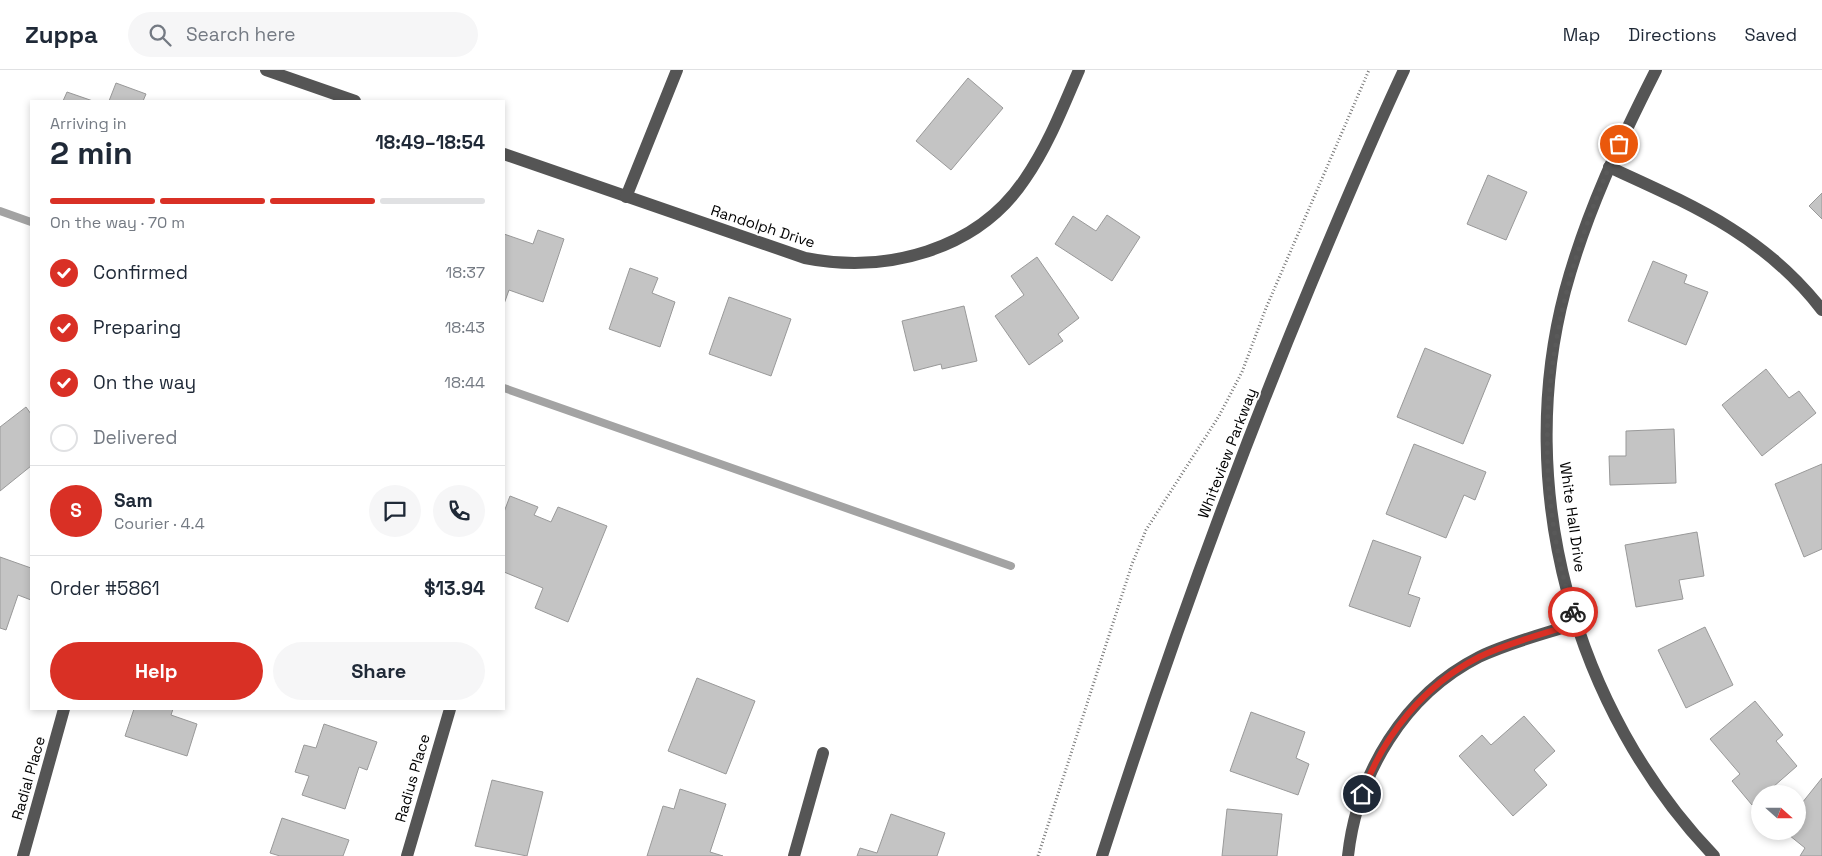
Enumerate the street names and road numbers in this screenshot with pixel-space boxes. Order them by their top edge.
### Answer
street label: Randolph Drive [708,200,818,252]
street label: Whiteview Parkway [1193,385,1261,521]
street label: White Hall Drive [1556,461,1590,573]
street label: Radius Place [390,731,434,824]
street label: Radial Place [7,734,49,822]

